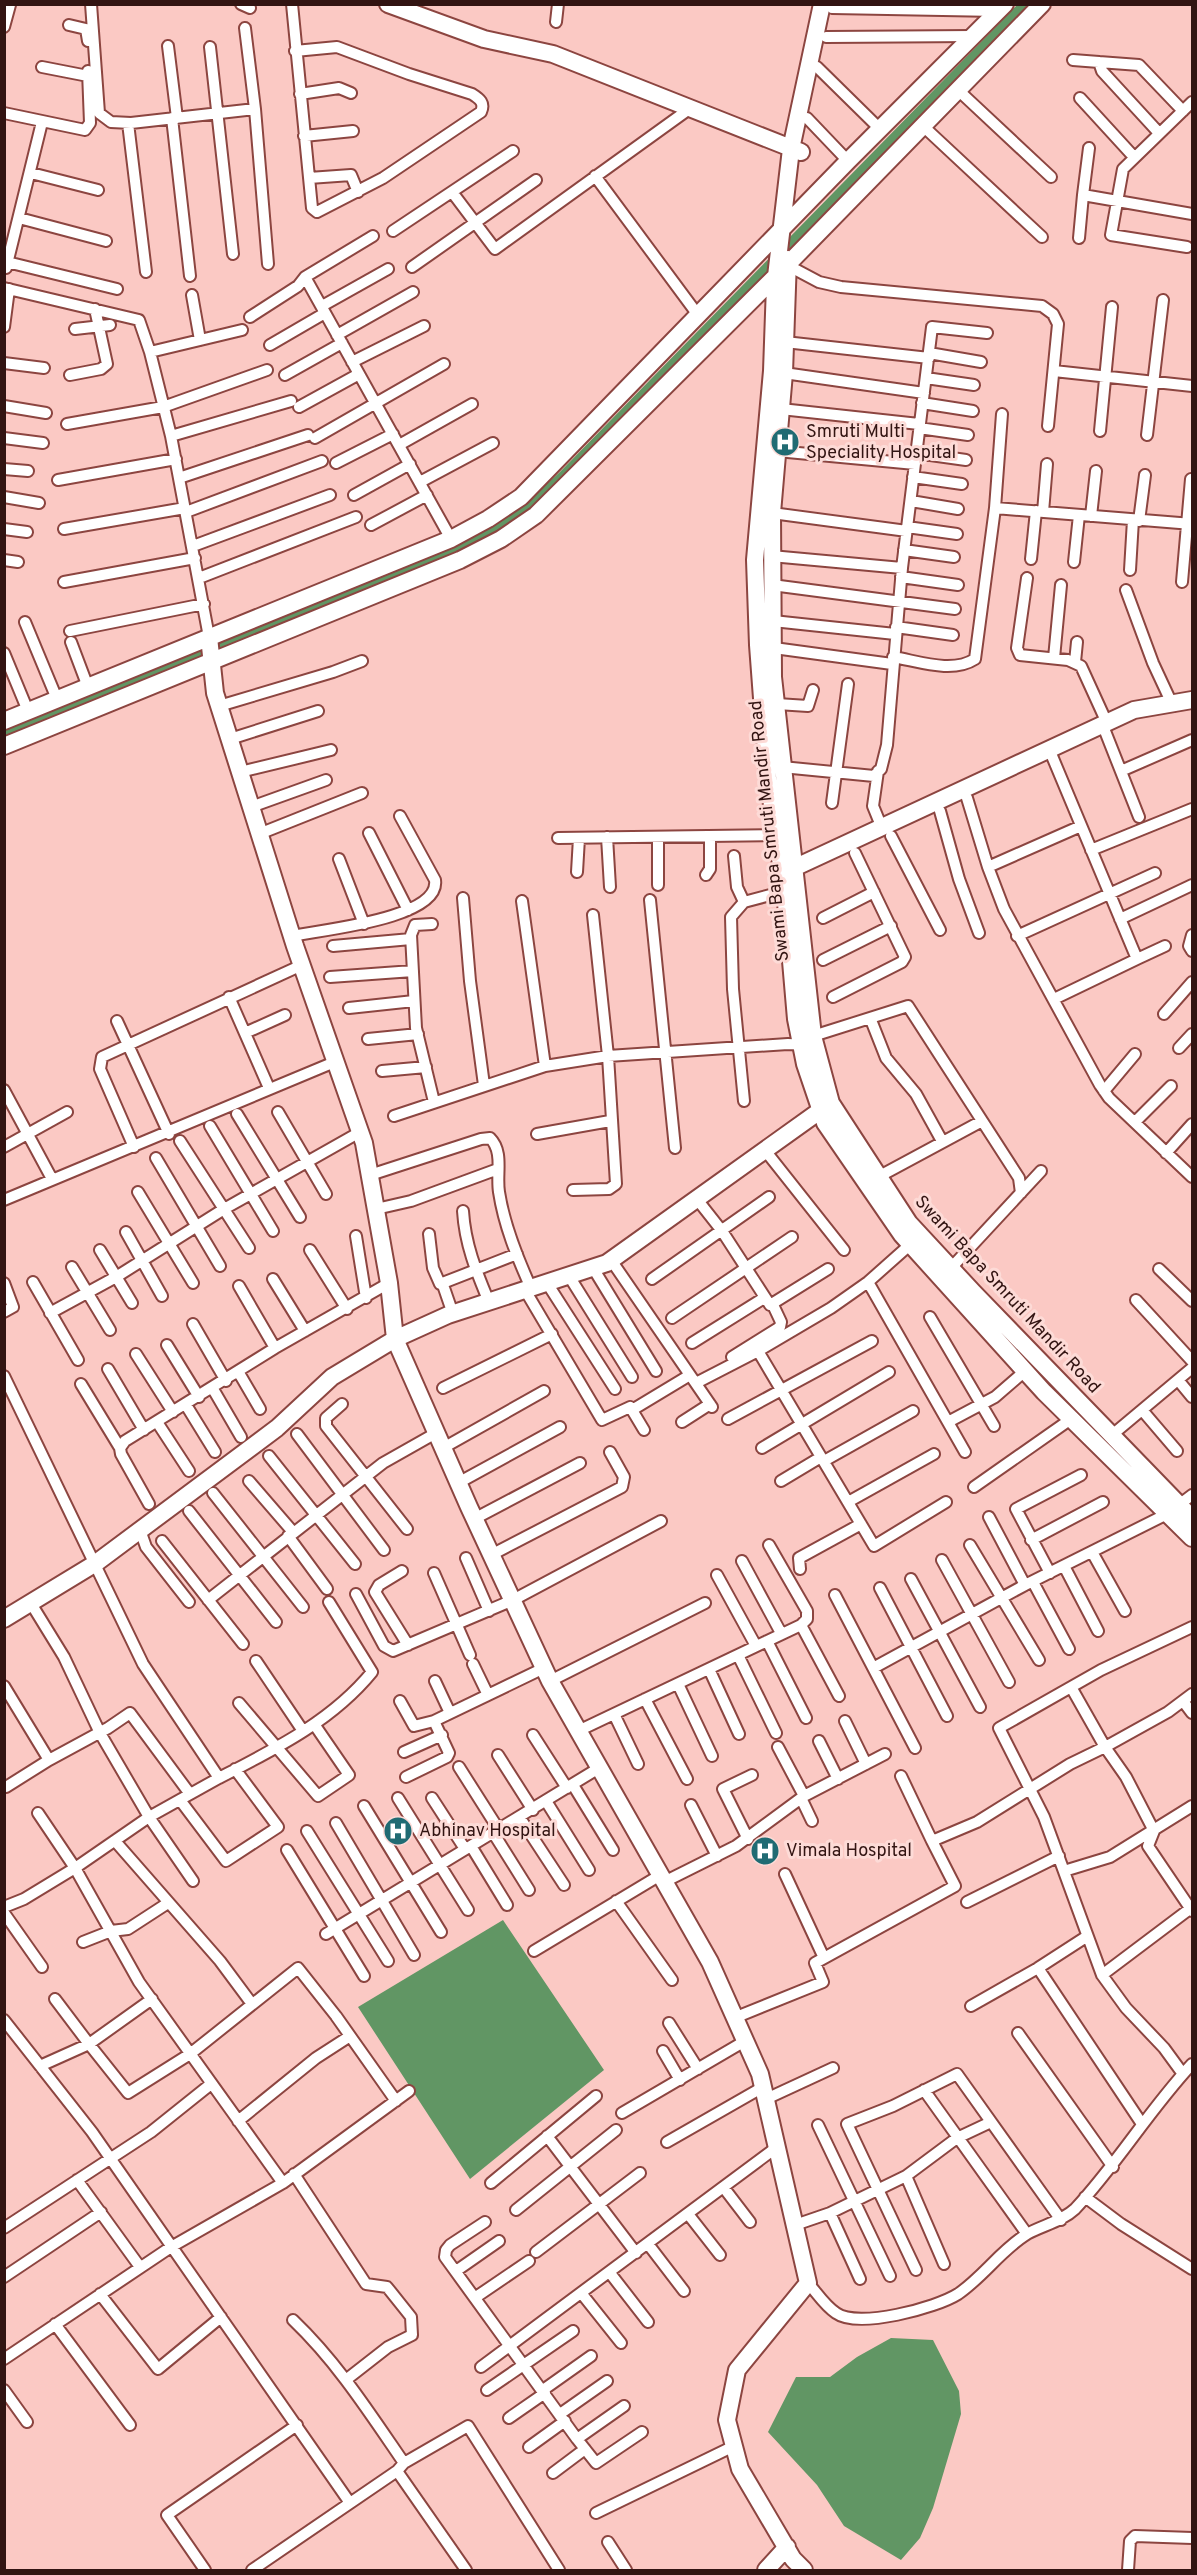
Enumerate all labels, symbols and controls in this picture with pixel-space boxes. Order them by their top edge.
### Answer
place label: Smruti Multi Speciality Hospital [806,421,956,465]
hospital icon: Smruti Multi Speciality Hospital [769,426,801,458]
street label: Swami Bapa Smruti Mandir Road [745,699,795,963]
street label: Swami Bapa Smruti Mandir Road [909,1191,1105,1399]
hospital icon: Abhinav Hospital [382,1815,414,1847]
place label: Abhinav Hospital [419,1820,556,1843]
hospital icon: Vimala Hospital [749,1835,781,1867]
place label: Vimala Hospital [786,1840,912,1863]

